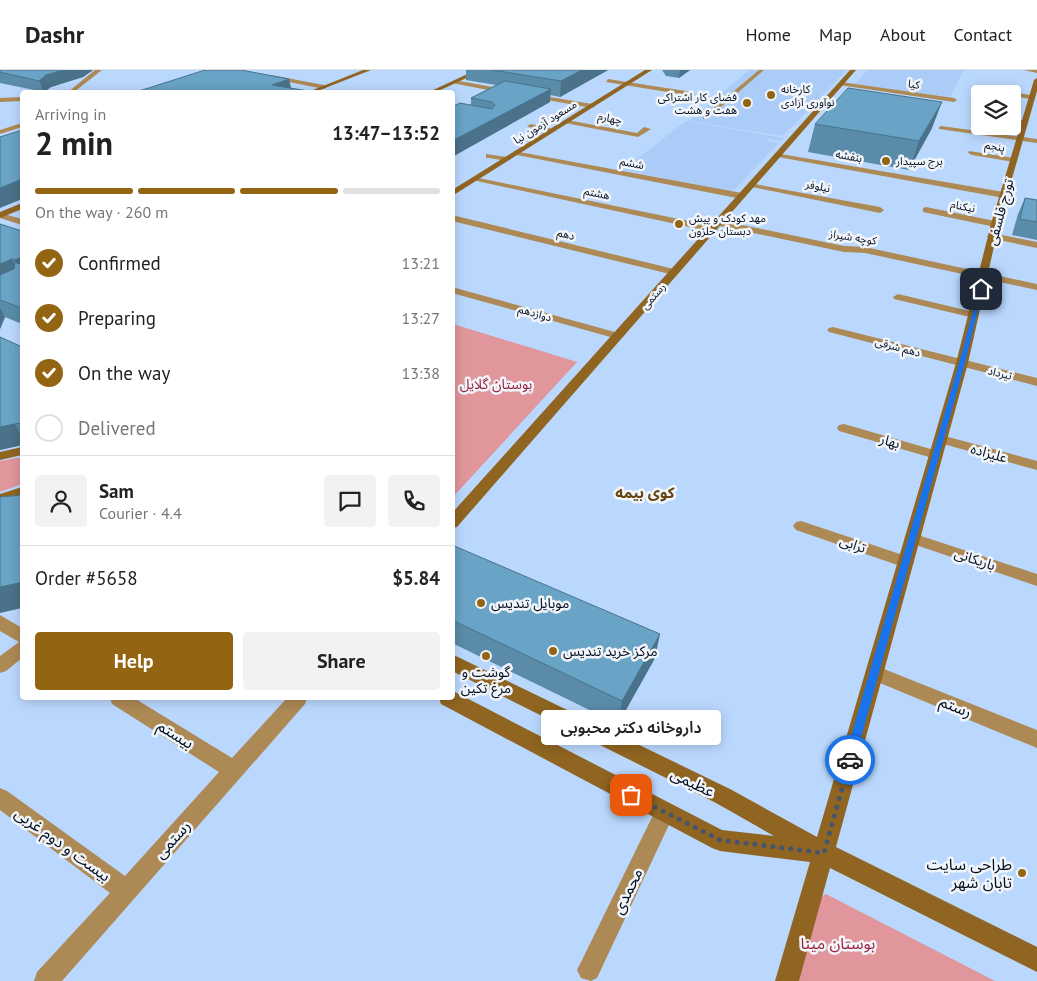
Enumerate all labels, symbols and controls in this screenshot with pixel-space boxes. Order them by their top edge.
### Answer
text: Dashr [25,19,84,50]
text: Home [745,23,791,46]
text: Map [819,23,852,46]
text: About [880,23,926,46]
text: Contact [954,23,1012,46]
street label: کیا [907,76,921,92]
place label: کارخانه نوآوری آزادی [781,82,835,109]
map controls [971,85,1021,135]
button: layers [971,85,1021,135]
marker: کارخانه نوآوری آزادی [765,89,777,101]
place label: فضای کار اشتراکی هفت و هشت [658,90,737,117]
street label: مسعود آزمون نیا [511,97,580,147]
marker: فضای کار اشتراکی هفت و هشت [741,97,753,109]
text: Arriving in [35,104,106,124]
street label: چهارم [597,109,624,128]
text: 13:47–13:52 [332,121,440,145]
text: 2 min [35,122,113,164]
street label: پنجم [983,137,1006,157]
street label: بنفشه [835,147,863,165]
street label: ششم [618,154,646,174]
place label: برج سپیدار [895,154,943,169]
marker: برج سپیدار [880,155,892,167]
street label: نیلوفر [803,177,832,195]
street label: تورج فلسفی [982,177,1019,248]
street label: هشتم [582,183,611,205]
street label: نیکنام [949,197,977,216]
text: On the way · 260 m [35,202,168,222]
place label: مهد کودک و پیش دبستان حلزون [689,211,766,238]
marker: مهد کودک و پیش دبستان حلزون [673,218,685,230]
street label: دهم [555,225,576,245]
street label: کوچه شیراز [827,226,878,249]
icon: check [35,249,63,277]
text: Confirmed [78,251,161,275]
text: 13:21 [402,253,440,273]
pin [960,268,1002,310]
icon: home [967,275,995,303]
street label: رستمی [638,280,668,312]
street label: دوازدهم [516,302,553,326]
icon: check [35,304,63,332]
text: Preparing [78,306,156,330]
text: 13:27 [402,308,440,328]
street label: دهم شرقی [873,334,922,362]
icon: check [35,359,63,387]
text: On the way [78,361,170,385]
text: 13:38 [402,363,440,383]
street label: تیرداد [986,363,1014,383]
park label: بوستان گلایل [460,375,532,393]
text: Delivered [78,416,156,440]
street label: بهار [877,429,902,452]
street label: علیزاده [969,439,1009,467]
button: person [35,475,87,527]
button: chat [324,475,376,527]
button: phone [388,475,440,527]
text: Sam [99,479,134,503]
district label: کوی بیمه [615,483,675,502]
text: Courier · 4.4 [99,503,182,523]
street label: ترابی [837,531,869,557]
street label: باریکانی [952,544,998,574]
text: Order #5658 [35,566,138,590]
text: $5.84 [392,566,440,590]
place label: موبایل تندیس [491,594,569,612]
marker: موبایل تندیس [475,597,487,609]
button: Help [35,632,233,690]
button: Share [243,632,440,690]
place label: مرکز خرید تندیس [563,642,658,660]
marker: مرکز خرید تندیس [547,645,559,657]
marker: گوشت و مرغ تکین [480,650,492,662]
place label: گوشت و مرغ تکین [461,663,511,699]
street label: رستم [936,691,975,724]
callout: داروخانه دکتر محبوبی [541,710,721,745]
street label: بیستم [153,715,198,755]
text: داروخانه دکتر محبوبی [560,717,702,737]
courier [825,735,875,785]
icon: car [836,746,864,774]
street label: عظیمی [668,763,718,801]
pin [610,774,652,816]
icon: bag [617,781,645,809]
street label: بیست و دوم غربی [9,802,115,888]
street label: رستمی [150,816,194,862]
place label: طراحی سایت تابان شهر [926,854,1012,892]
street label: محمدی [607,865,647,917]
marker: طراحی سایت تابان شهر [1016,867,1028,879]
park label: بوستان مینا [801,933,875,953]

